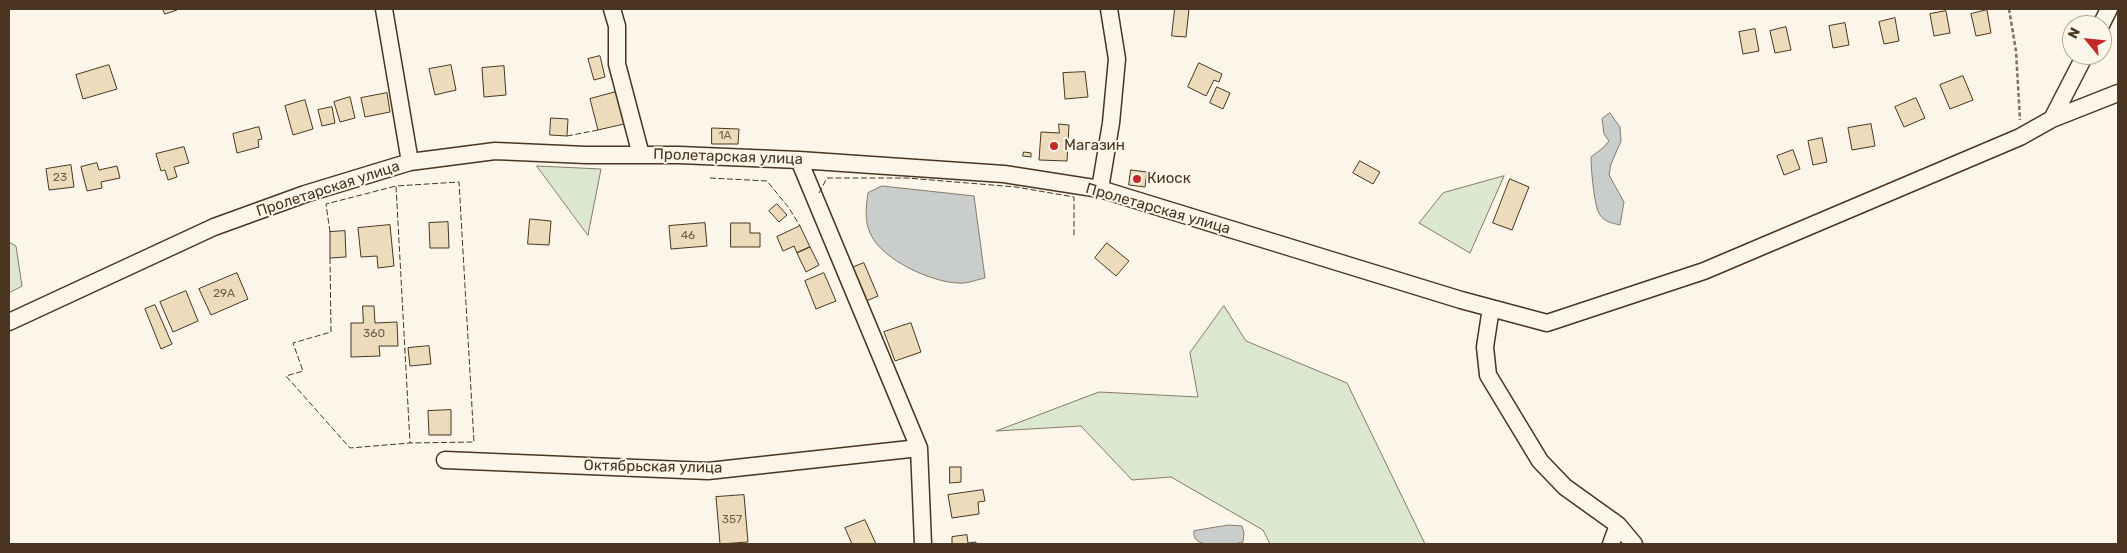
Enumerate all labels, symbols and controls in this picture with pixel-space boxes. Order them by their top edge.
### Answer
north arrow [2062,15,2112,65]
text: N [2064,25,2084,42]
house number: 1А [718,129,732,143]
place label: Магазин [1064,137,1125,155]
marker: Магазин [1048,140,1060,152]
street label: Пролетарская улица [653,145,803,169]
street label: Пролетарская улица [254,157,402,221]
place label: Киоск [1147,170,1191,188]
house number: 23 [53,171,67,185]
marker: Киоск [1131,173,1143,185]
street label: Пролетарская улица [1084,180,1232,238]
house number: 46 [681,229,695,243]
house number: 29А [213,287,235,301]
house number: 360 [363,327,385,341]
street label: Октябрьская улица [583,457,723,477]
house number: 357 [722,513,742,527]

